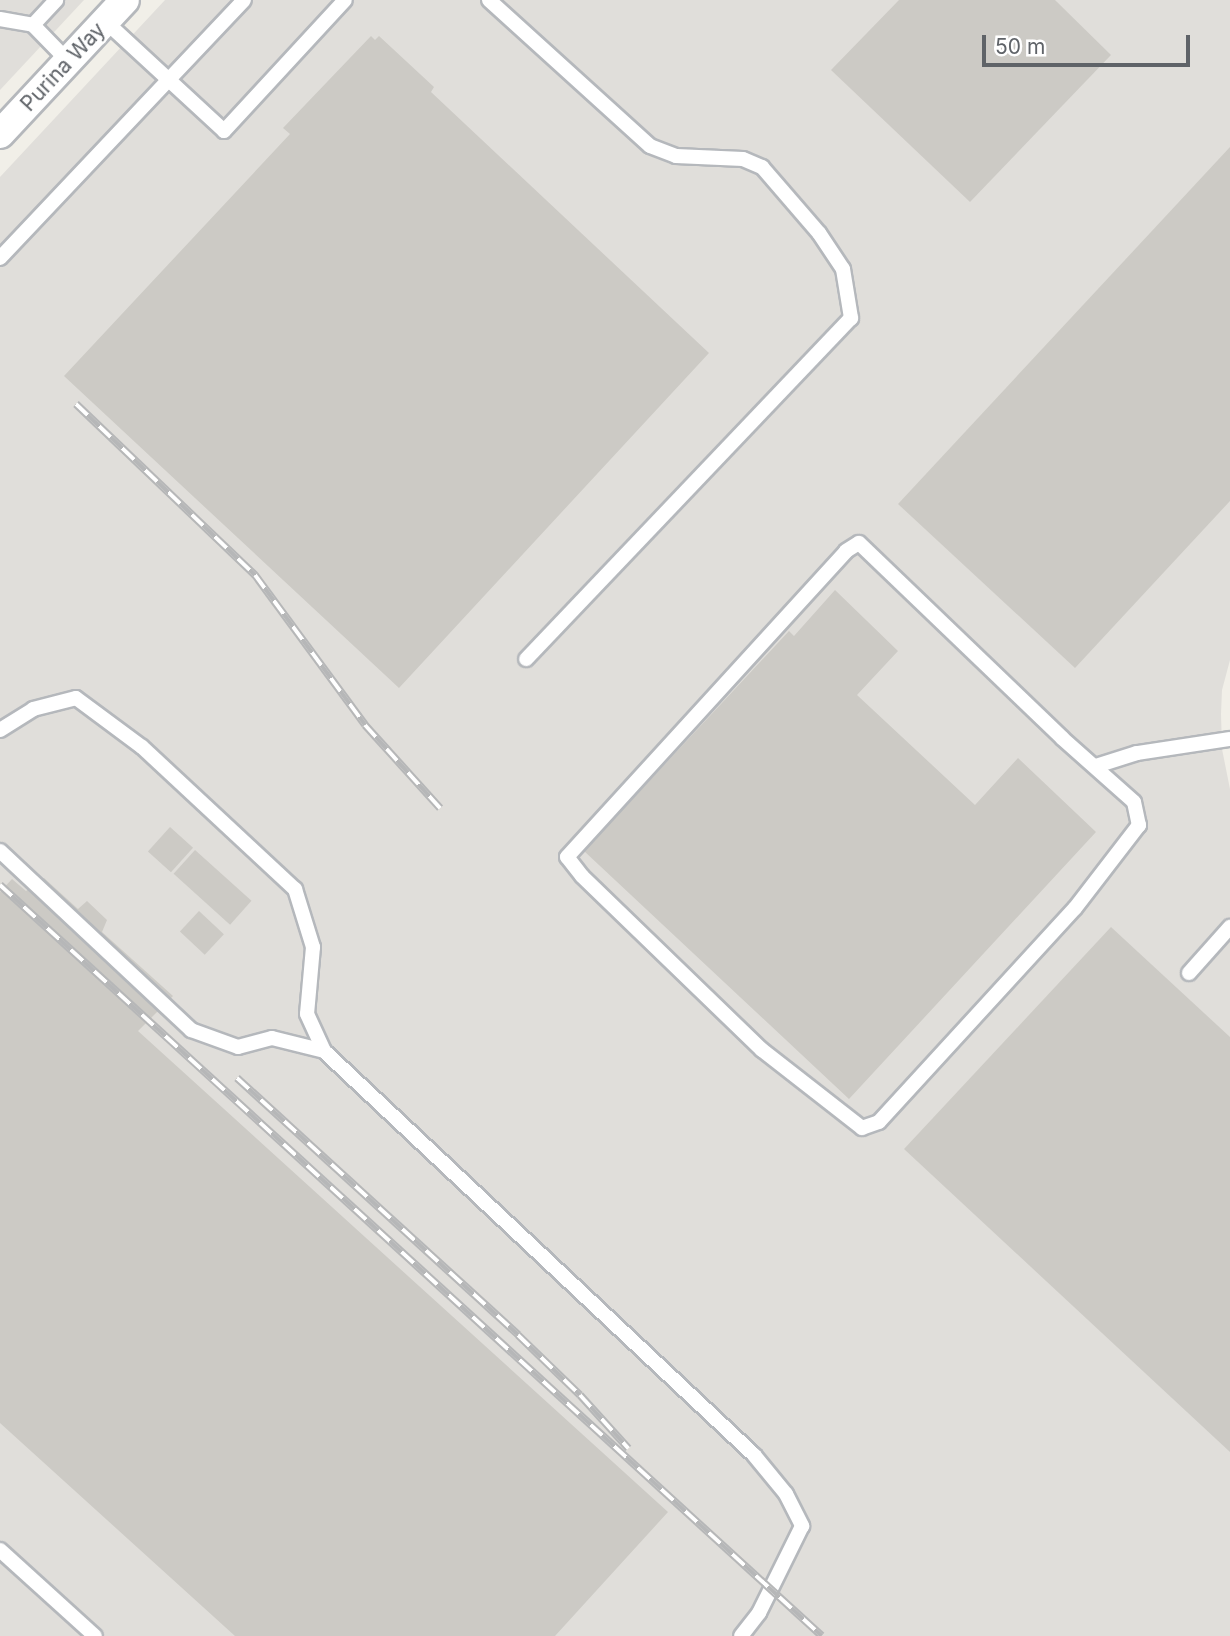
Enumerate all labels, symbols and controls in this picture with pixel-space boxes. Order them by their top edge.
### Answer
street label: Purina Way [16,17,110,117]
scale bar [985,21,1193,65]
text: 50 m [995,34,1045,59]

